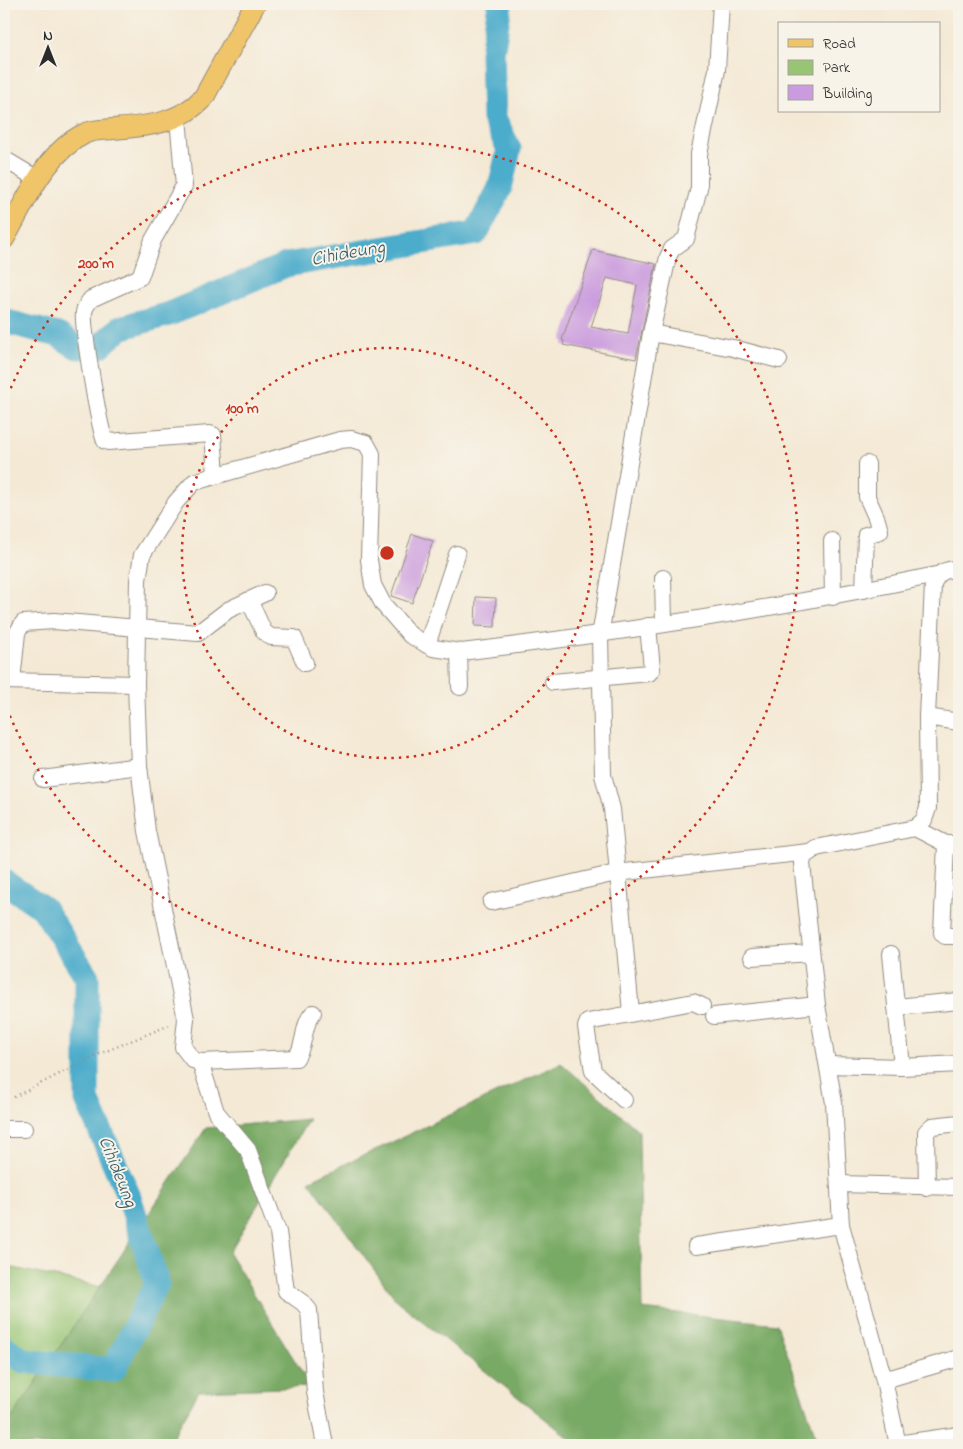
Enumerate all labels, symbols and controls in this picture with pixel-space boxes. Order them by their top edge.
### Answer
north arrow [22,22,72,72]
legend [778,22,940,112]
text: N [43,26,53,47]
text: Road [823,33,856,55]
text: Park [823,57,851,79]
text: Building [822,83,872,106]
water label: Cihideung [309,234,388,275]
text: 200 m [77,253,114,275]
text: 100 m [225,398,259,420]
centre of rings [378,544,396,562]
water label: Cihideung [90,1133,144,1212]

